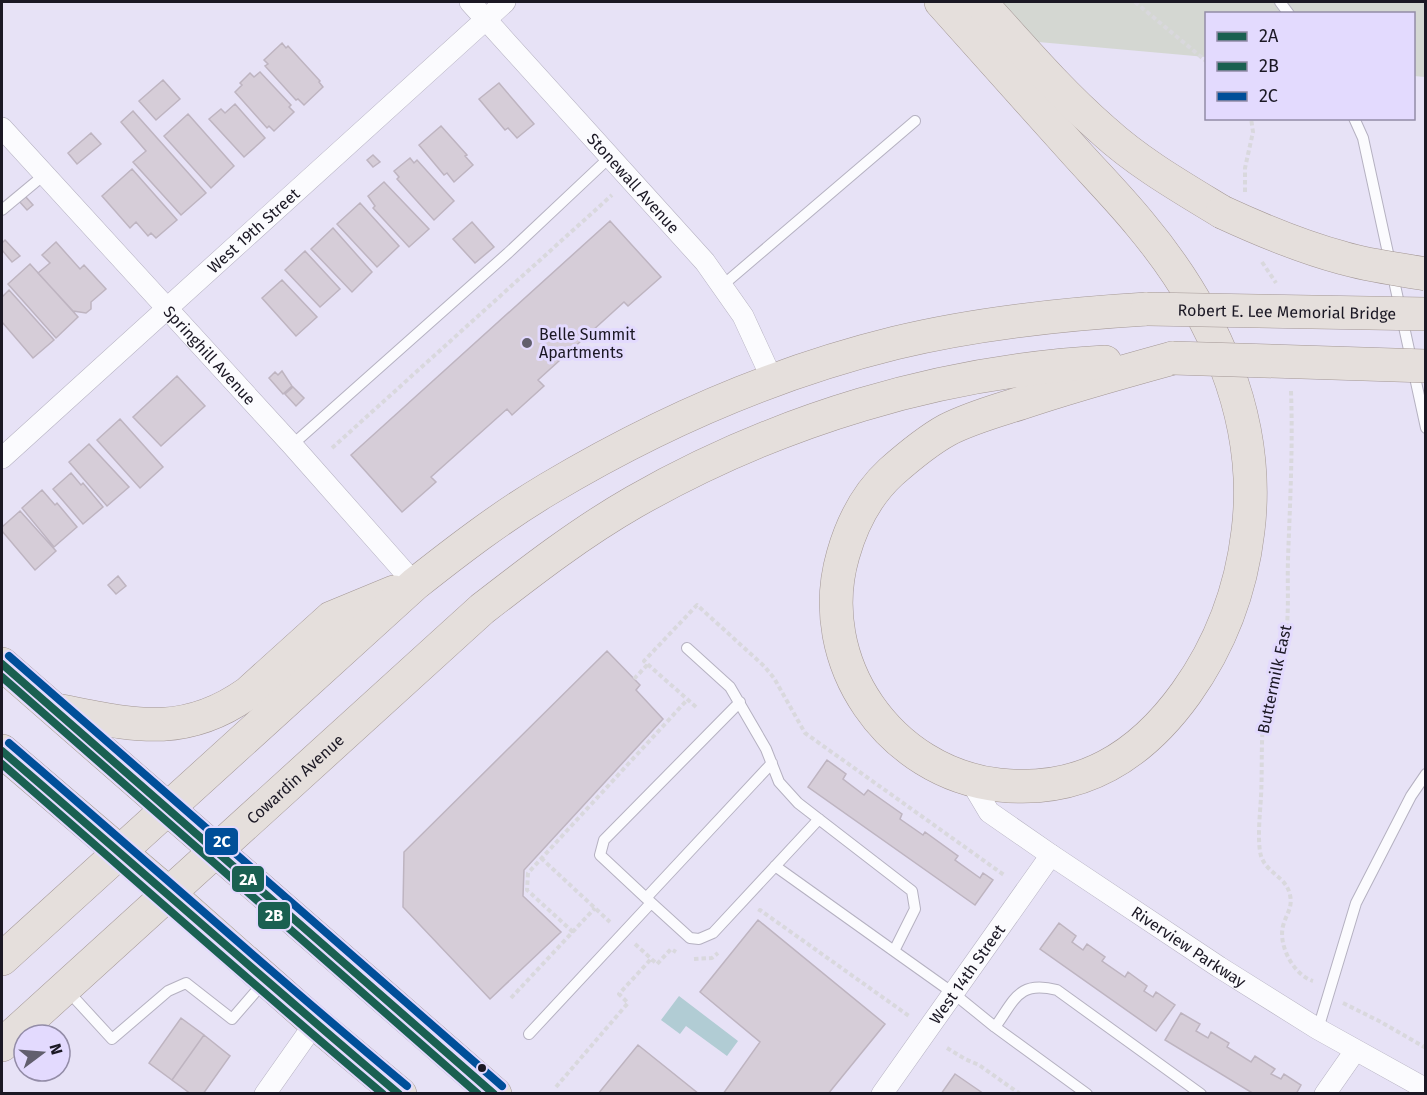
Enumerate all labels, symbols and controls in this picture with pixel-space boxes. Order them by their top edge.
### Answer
legend [1205,12,1415,120]
text: 2A [1259,25,1279,47]
text: 2B [1259,55,1279,77]
text: 2C [1259,85,1278,107]
street label: Stonewall Avenue [583,129,683,237]
street label: West 19th Street [204,184,304,277]
street label: Robert E. Lee Memorial Bridge [1178,301,1396,323]
street label: Springhill Avenue [160,302,260,409]
place label: Belle Summit Apartments [539,325,636,362]
marker: Belle Summit Apartments [520,336,534,350]
street label: Buttermilk East [1254,623,1295,735]
street label: Cowardin Avenue [243,730,348,828]
line badge: 2C [204,827,239,856]
text: 2C [213,832,231,851]
line badge: 2A [231,865,265,893]
text: 2A [239,870,257,889]
line badge: 2B [257,901,291,930]
street label: Riverview Parkway [1128,902,1249,991]
text: 2B [265,906,283,925]
street label: West 14th Street [926,921,1009,1028]
north arrow [12,1023,72,1083]
text: N [45,1041,67,1057]
unlabelled marker [476,1062,488,1074]

